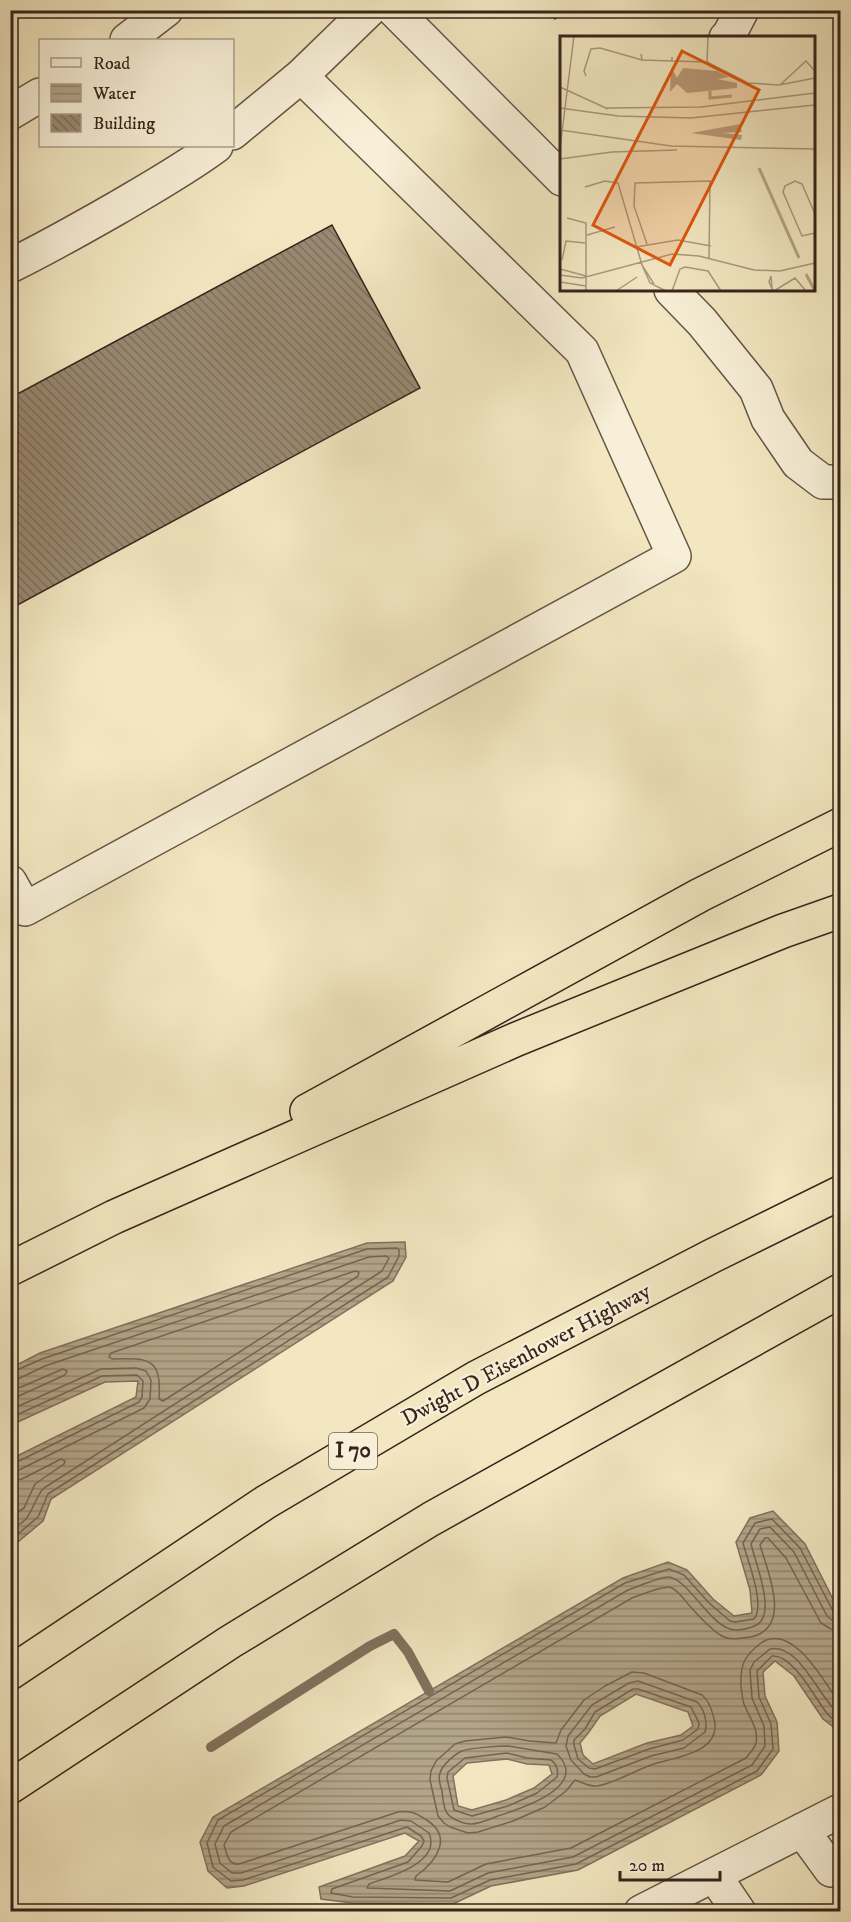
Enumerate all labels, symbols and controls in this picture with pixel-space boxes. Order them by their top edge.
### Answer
inset map [560,36,815,291]
legend [39,39,234,147]
text: Road [93,53,130,75]
text: Water [92,83,136,105]
text: Building [93,113,155,135]
street label: Dwight D Eisenhower Highway [397,1277,656,1432]
road number: I 70 [329,1433,377,1469]
scale bar [620,1844,720,1882]
text: 20 m [629,1855,665,1877]

